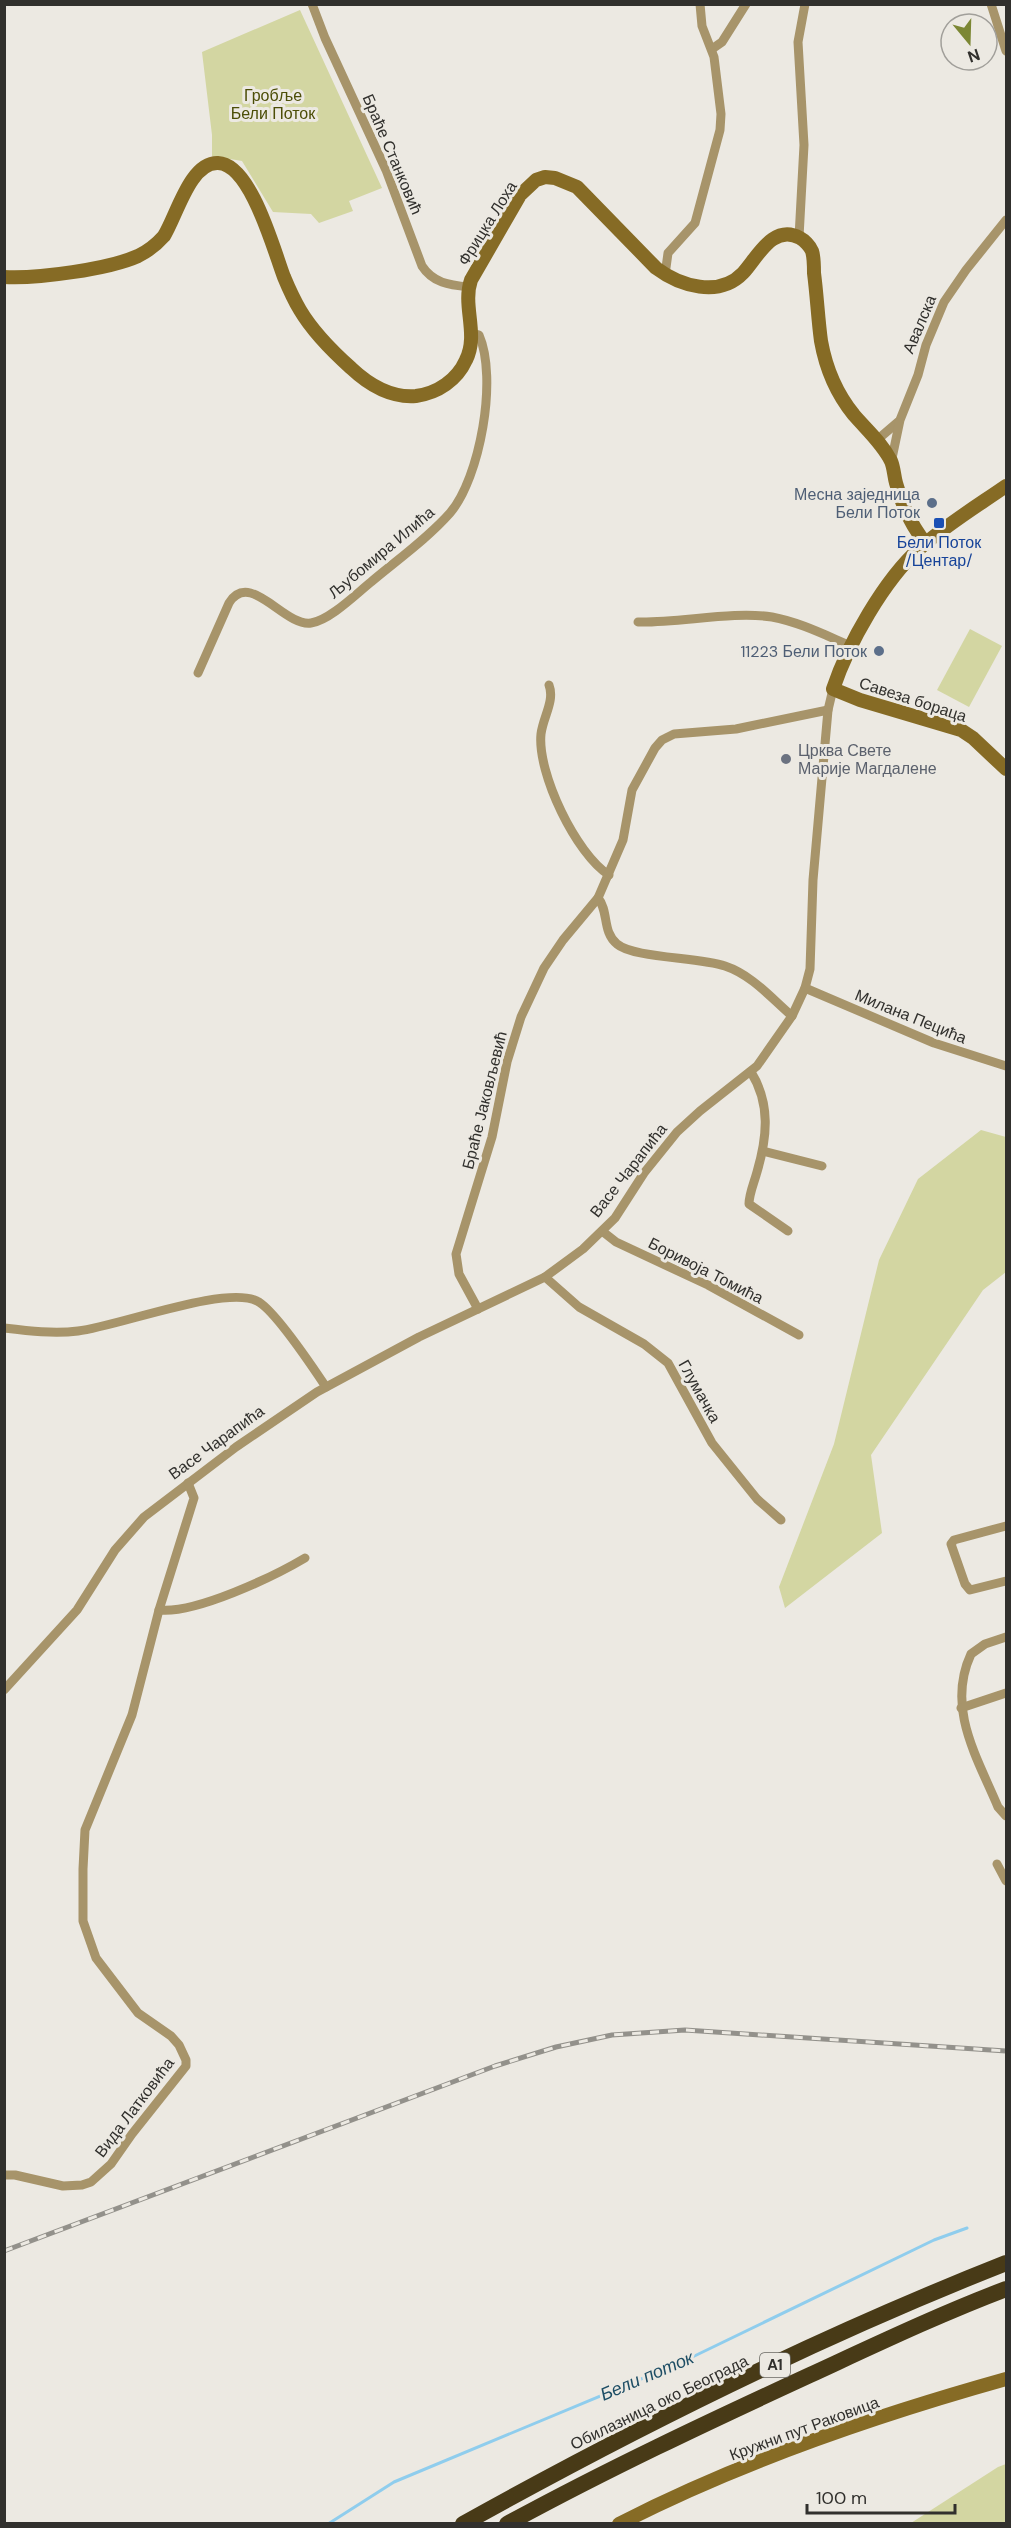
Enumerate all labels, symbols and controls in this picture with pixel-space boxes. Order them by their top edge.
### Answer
north arrow [939,12,999,72]
text: N [965,44,983,68]
park label: Гробље Бели Поток [231,85,316,124]
street label: Браће Станковић [358,91,427,218]
street label: Фрицка Лоха [453,177,522,269]
street label: Авалска [898,292,941,357]
place label: Месна заједница Бели Поток [794,484,921,523]
marker: Месна заједница Бели Поток [925,496,939,510]
street label: Љубомира Илића [324,502,439,603]
marker: Бели Поток /Центар/ [932,516,946,530]
place label: Бели Поток /Центар/ [897,532,982,571]
place label: 11223 Бели Поток [740,641,868,662]
marker: 11223 Бели Поток [872,644,886,658]
street label: Савеза бораца [856,672,969,727]
place label: Црква Свете Марије Магдалене [798,740,937,779]
marker: Црква Свете Марије Магдалене [779,752,793,766]
street label: Милана Пецића [852,984,970,1048]
street label: Браће Јаковљевић [457,1029,512,1171]
street label: Васе Чарапића [585,1119,672,1221]
street label: Боривоја Томића [645,1232,767,1309]
street label: Глумачка [674,1356,726,1427]
street label: Васе Чарапића [164,1400,268,1484]
street label: Вида Латковића [90,2053,179,2161]
water label: Бели поток [596,2345,699,2407]
street label: Обилазница око Београда [567,2350,752,2455]
road number: A1 [760,2353,790,2377]
street label: Кружни пут Раковица [726,2392,882,2465]
scale bar [807,2477,956,2515]
text: 100 m [816,2486,867,2510]

